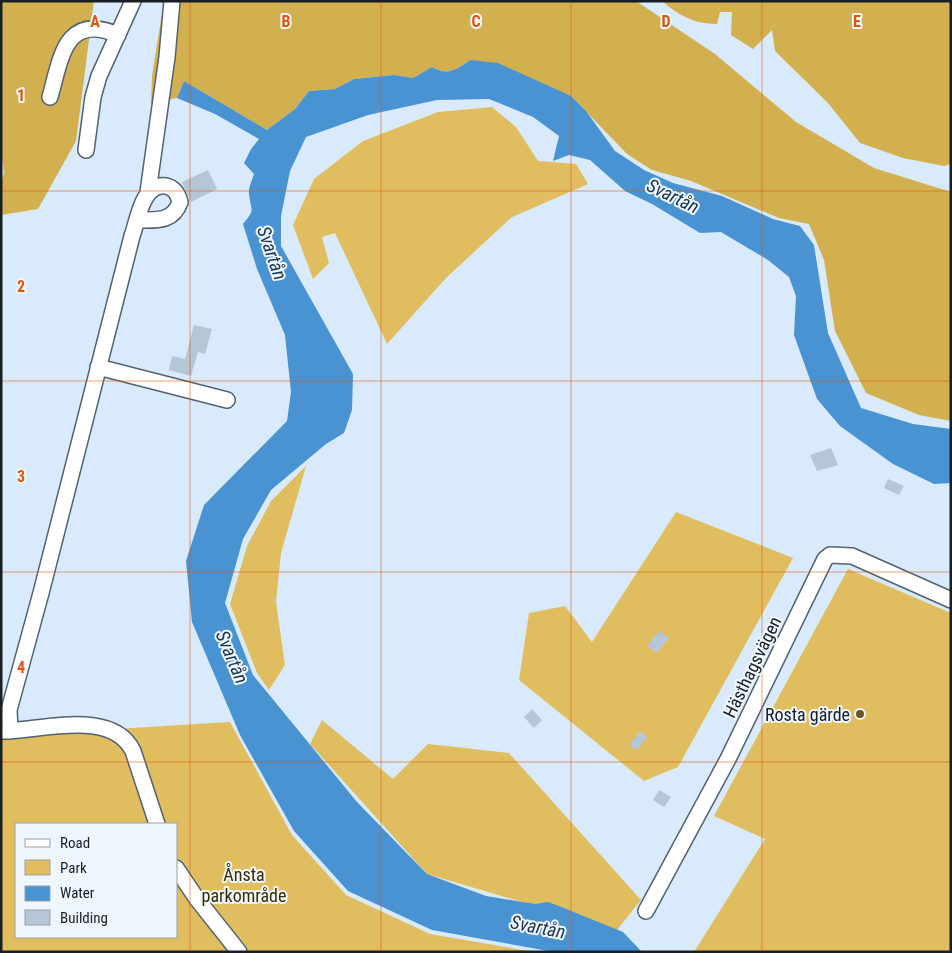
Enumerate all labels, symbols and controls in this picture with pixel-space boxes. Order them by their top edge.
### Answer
text: A [90,12,100,31]
text: B [282,12,291,31]
text: C [471,12,481,31]
text: D [661,12,671,31]
text: E [853,12,861,31]
text: 1 [17,86,25,105]
water label: Svartån [643,174,703,218]
water label: Svartån [252,223,292,283]
text: 2 [17,277,25,296]
text: 3 [17,467,25,486]
street label: Hästhagsvägen [718,613,786,721]
water label: Svartån [211,627,253,687]
text: 4 [17,658,25,677]
place label: Rosta gärde [765,704,850,725]
marker: Rosta gärde [854,708,866,720]
legend [15,823,178,938]
text: Road [60,834,90,852]
text: Park [60,859,87,877]
park label: Ånsta parkområde [202,863,286,906]
text: Water [60,884,95,902]
text: Building [60,909,108,927]
water label: Svartån [509,910,567,944]

